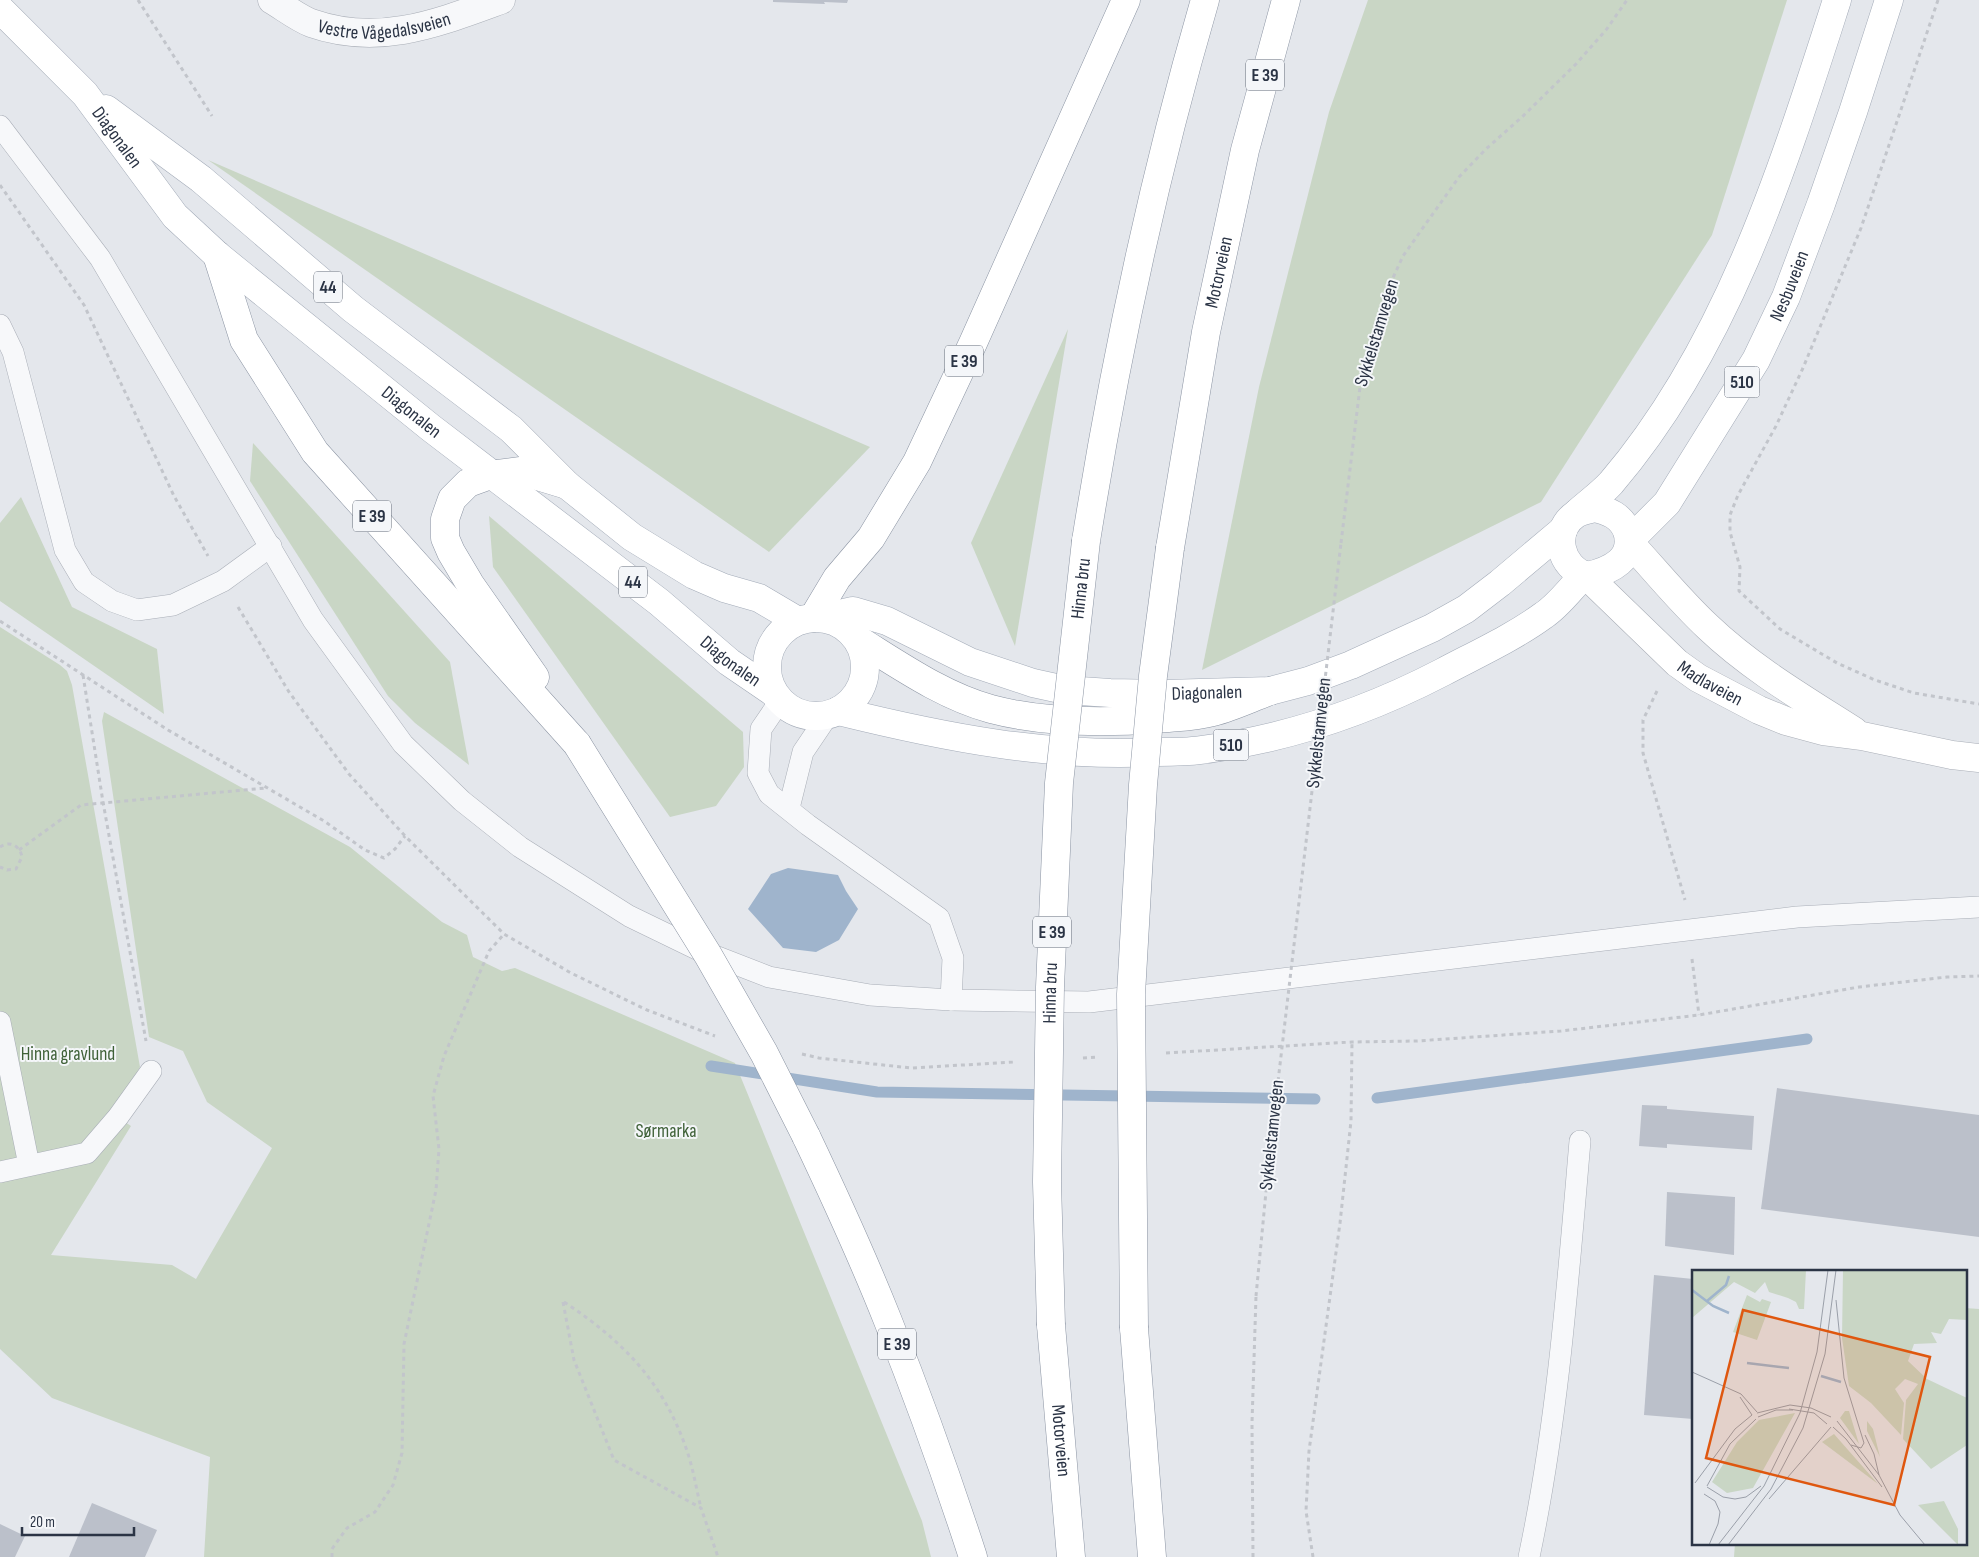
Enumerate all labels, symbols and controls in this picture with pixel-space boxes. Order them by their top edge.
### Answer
street label: Vestre Vågedalsveien [315,7,453,45]
road number: E 39 [1246,60,1284,90]
street label: Diagonalen [87,102,147,172]
street label: Motorveien [1200,234,1238,310]
street label: Nesbuveien [1765,248,1814,325]
road number: 44 [314,272,342,302]
street label: Sykkelstamvegen [1350,277,1404,389]
road number: E 39 [945,346,983,376]
road number: 510 [1724,367,1760,398]
street label: Diagonalen [377,381,446,443]
road number: E 39 [353,501,391,532]
street label: Hinna bru [1066,557,1096,620]
road number: 44 [619,566,647,598]
street label: Diagonalen [695,631,765,692]
street label: Madlaveien [1673,655,1747,711]
street label: Sykkelstamvegen [1302,677,1336,789]
street label: Diagonalen [1171,680,1242,705]
road number: 510 [1214,730,1248,760]
road number: E 39 [1033,916,1071,948]
street label: Hinna bru [1038,962,1063,1024]
park label: Hinna gravlund [21,1043,115,1066]
street label: Sykkelstamvegen [1255,1079,1289,1191]
park label: Sørmarka [635,1120,697,1143]
inset map [1692,1270,1966,1544]
road number: E 39 [878,1328,916,1360]
street label: Motorveien [1046,1403,1076,1478]
scale bar [22,1504,135,1536]
text: 20 m [30,1513,55,1532]

